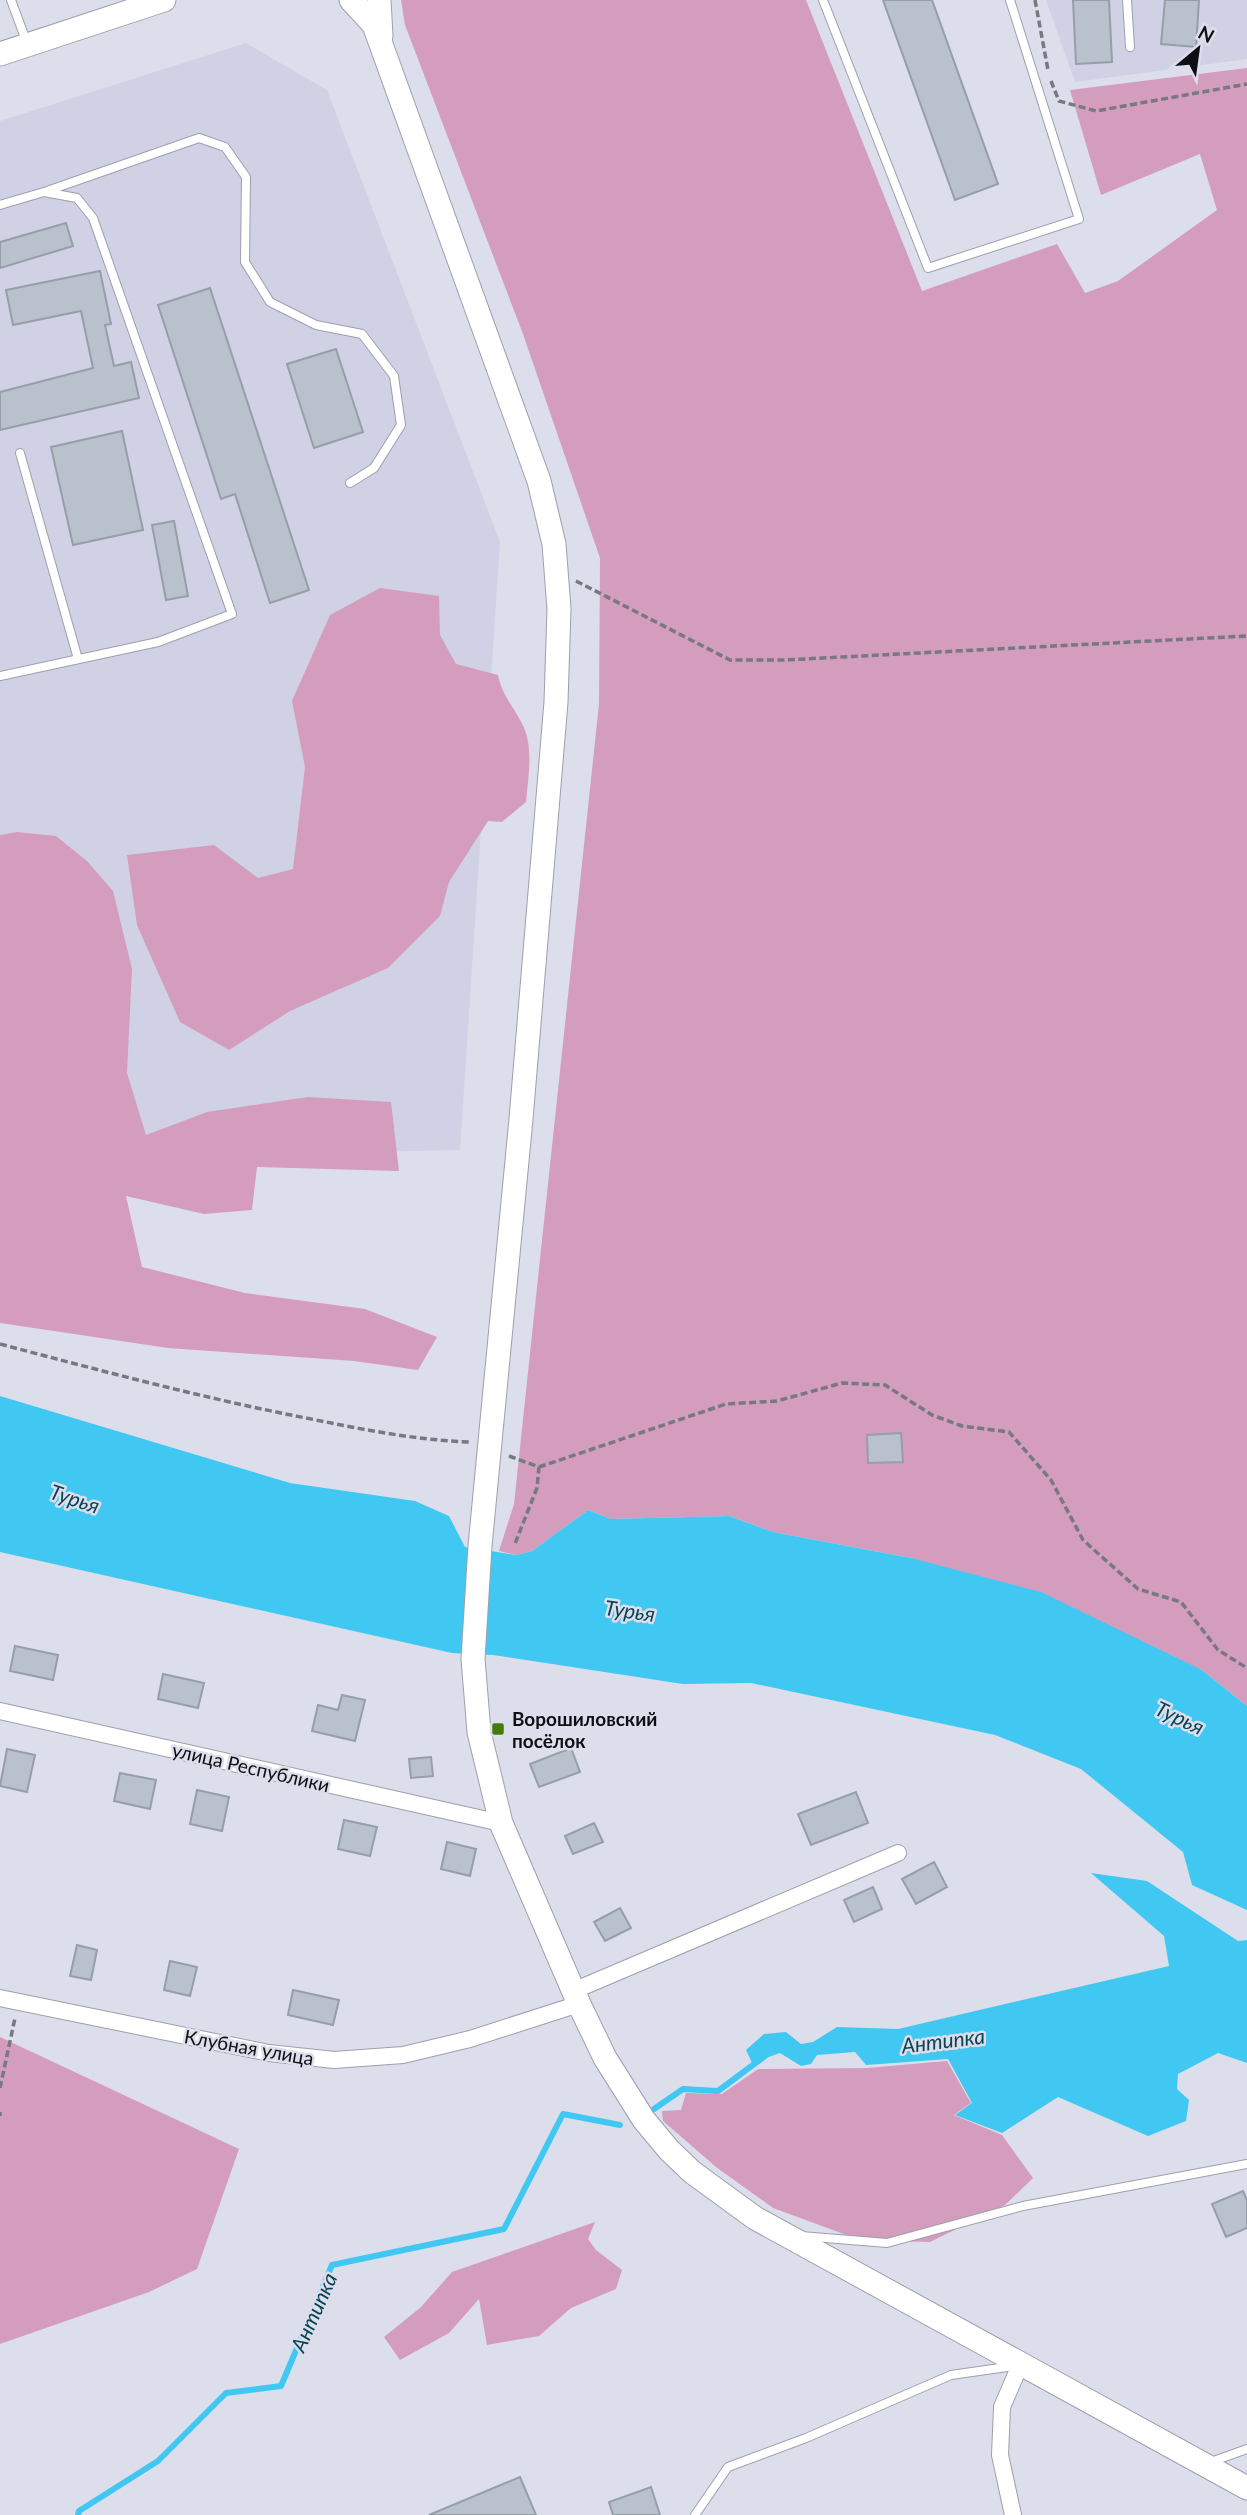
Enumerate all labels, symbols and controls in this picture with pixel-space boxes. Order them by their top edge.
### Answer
north arrow [1163,14,1233,84]
text: N [1195,20,1218,47]
water label: Турья [47,1478,103,1518]
water label: Турья [603,1594,657,1626]
water label: Турья [1152,1695,1208,1739]
place label: Ворошиловский посёлок [512,1707,657,1752]
marker: Ворошиловский посёлок [490,1721,506,1737]
street label: улица Республики [170,1738,332,1796]
water label: Антипка [899,2022,986,2058]
street label: Клубная улица [182,2024,316,2070]
water label: Антипка [284,2269,341,2356]

